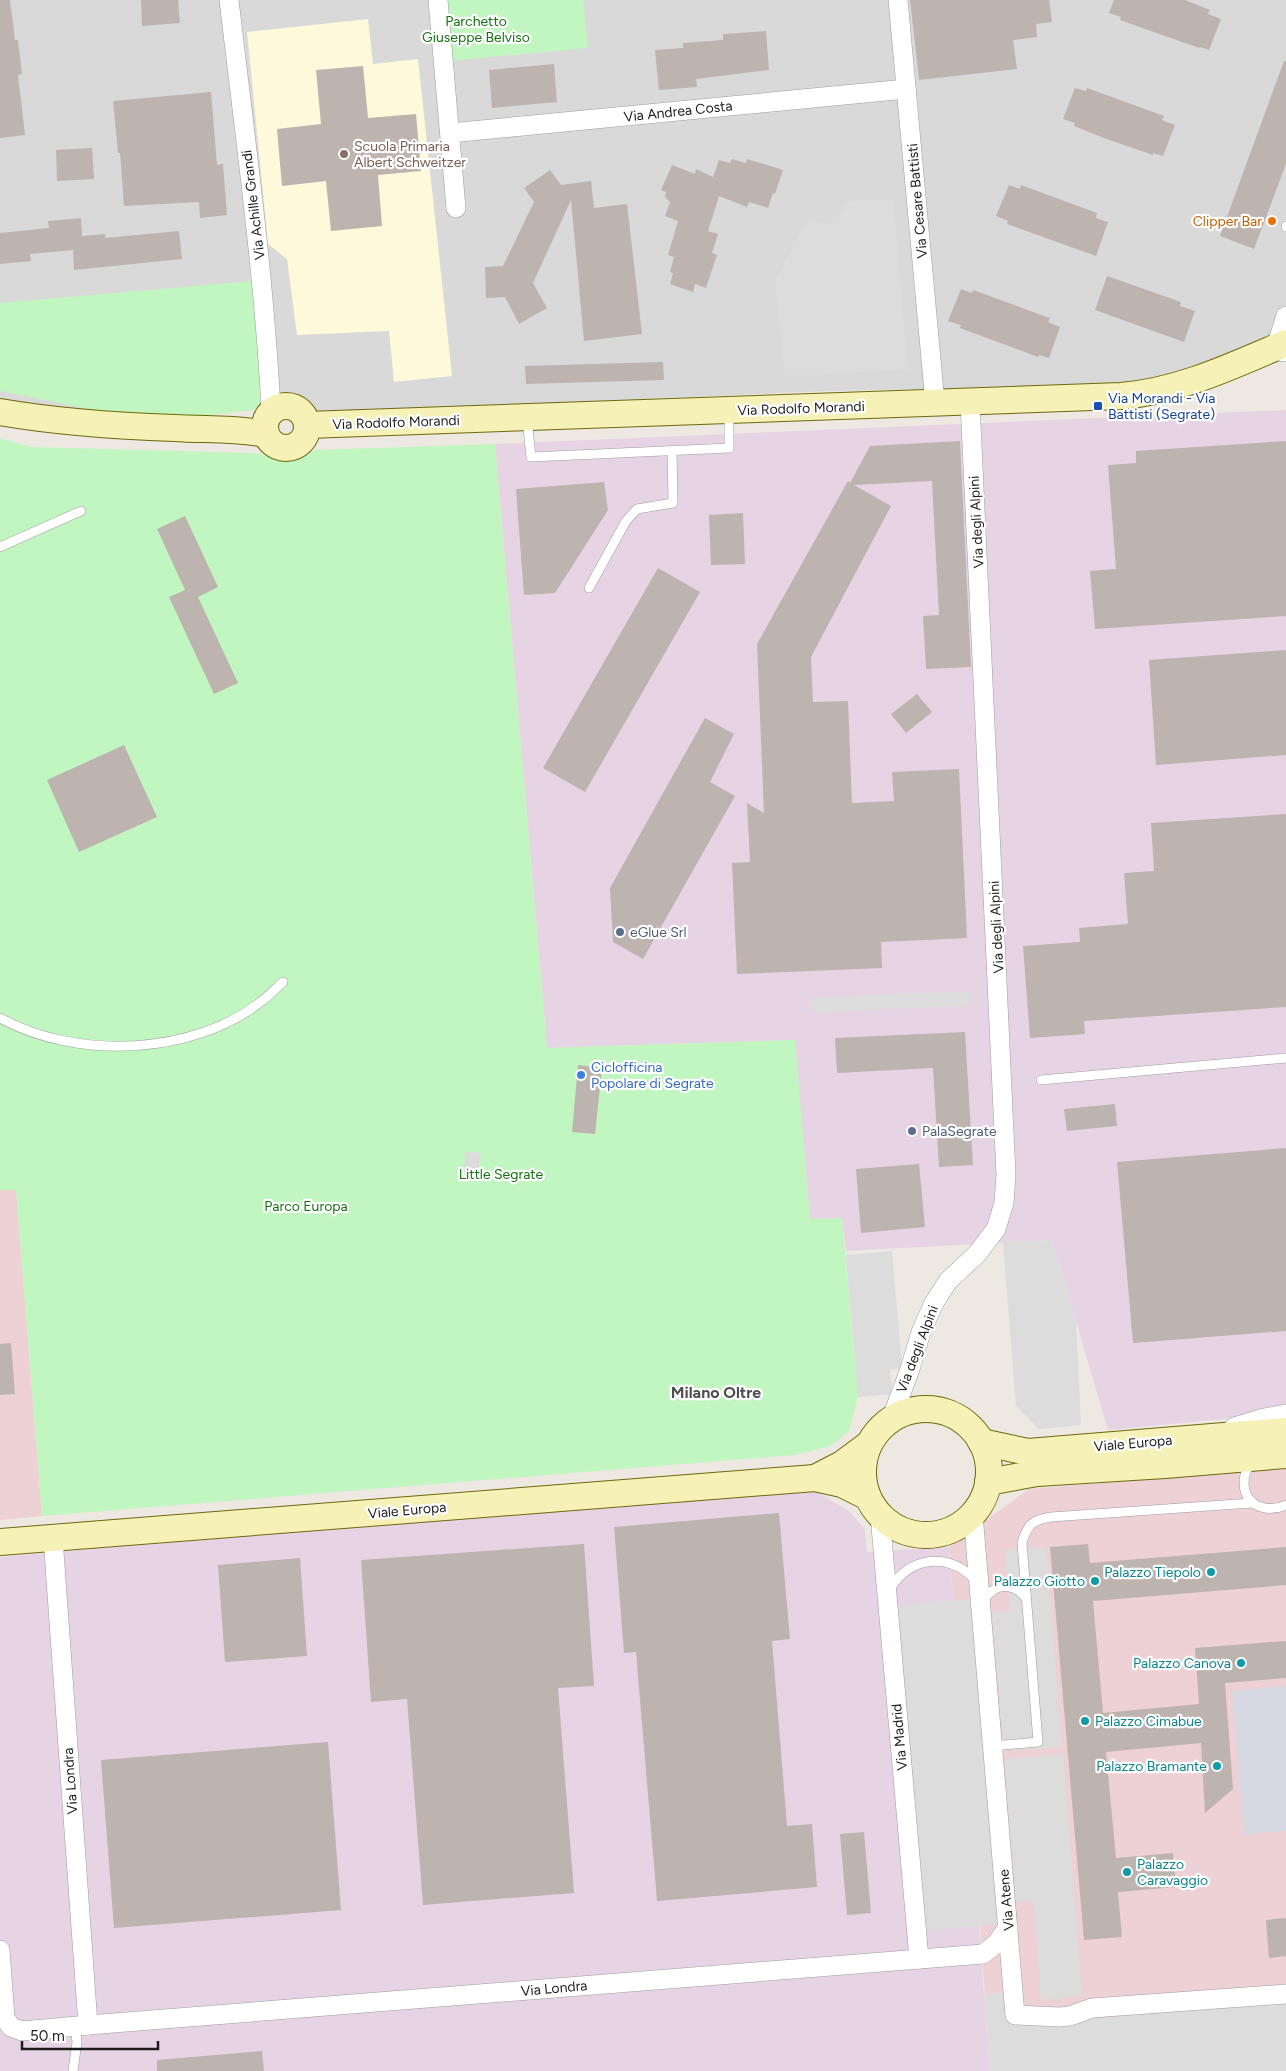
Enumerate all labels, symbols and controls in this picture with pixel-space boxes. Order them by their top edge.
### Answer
park label: Parchetto Giuseppe Belviso [422,13,530,46]
street label: Via Andrea Costa [623,97,733,126]
place label: Scuola Primaria Albert Schweitzer [354,138,466,171]
street label: Via Cesare Battisti [904,143,931,259]
marker: Scuola Primaria Albert Schweitzer [338,148,350,160]
street label: Via Achille Grandi [238,149,269,261]
place label: Clipper Bar [1193,213,1262,230]
marker: Clipper Bar [1266,215,1278,227]
place label: Via Morandi - Via Battisti (Segrate) [1108,390,1216,423]
street label: Via Rodolfo Morandi [737,398,865,419]
marker: Via Morandi - Via Battisti (Segrate) [1092,400,1104,412]
street label: Via Rodolfo Morandi [332,412,460,433]
street label: Via degli Alpini [966,475,987,569]
street label: Via degli Alpini [986,880,1007,974]
place label: eGlue Srl [630,924,687,941]
marker: eGlue Srl [614,926,626,938]
place label: Ciclofficina Popolare di Segrate [591,1059,714,1092]
marker: Ciclofficina Popolare di Segrate [575,1069,587,1081]
place label: PalaSegrate [922,1123,997,1140]
marker: PalaSegrate [906,1125,918,1137]
park label: Little Segrate [459,1166,544,1183]
park label: Parco Europa [264,1198,348,1215]
street label: Via degli Alpini [893,1303,942,1395]
district label: Milano Oltre [671,1383,761,1402]
street label: Viale Europa [1093,1432,1173,1455]
street label: Viale Europa [367,1499,447,1522]
place label: Palazzo Tiepolo [1104,1564,1201,1581]
marker: Palazzo Tiepolo [1205,1566,1217,1578]
place label: Palazzo Giotto [994,1573,1085,1590]
marker: Palazzo Giotto [1089,1575,1101,1587]
place label: Palazzo Canova [1133,1655,1231,1672]
marker: Palazzo Canova [1235,1657,1247,1669]
street label: Via Madrid [888,1703,911,1771]
place label: Palazzo Cimabue [1095,1713,1202,1730]
marker: Palazzo Cimabue [1079,1715,1091,1727]
street label: Via Londra [60,1747,81,1815]
place label: Palazzo Bramante [1096,1758,1207,1775]
marker: Palazzo Bramante [1211,1760,1223,1772]
place label: Palazzo Caravaggio [1137,1856,1208,1889]
marker: Palazzo Caravaggio [1121,1866,1133,1878]
street label: Via Atene [995,1868,1018,1931]
street label: Via Londra [520,1977,588,2000]
scale bar [22,2018,159,2050]
text: 50 m [30,2027,65,2045]

